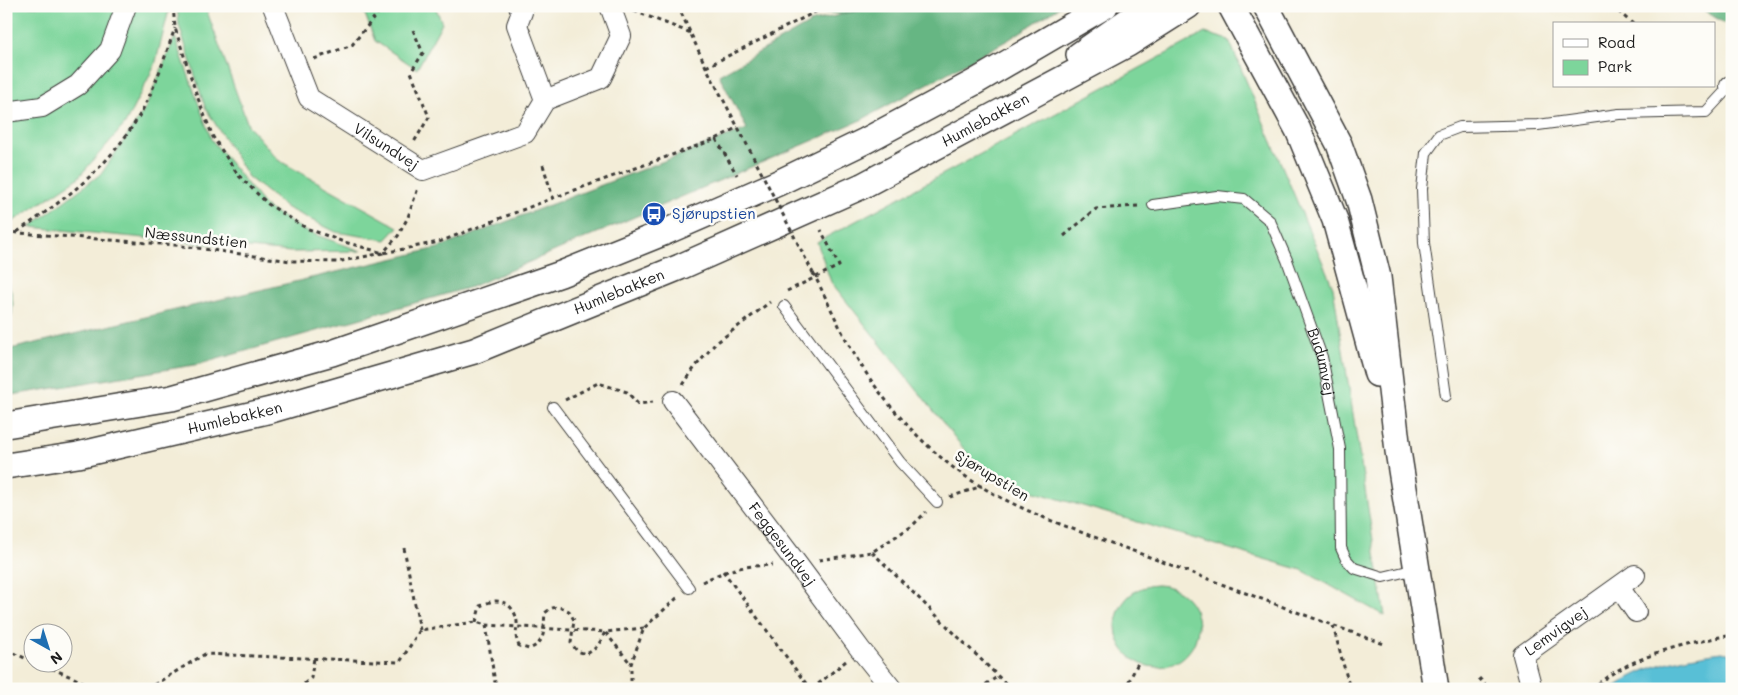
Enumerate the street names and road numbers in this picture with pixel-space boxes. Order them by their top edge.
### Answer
street label: Humlebakken [938,88,1032,151]
street label: Vilsundvej [350,118,423,174]
street label: Næssundstien [144,222,248,252]
street label: Humlebakken [570,263,667,318]
street label: Budumvej [1303,325,1340,397]
street label: Humlebakken [186,396,284,438]
street label: Sjørupstien [952,445,1033,505]
street label: Feggesundvej [745,498,821,590]
street label: Lemvigvej [1520,601,1591,660]

